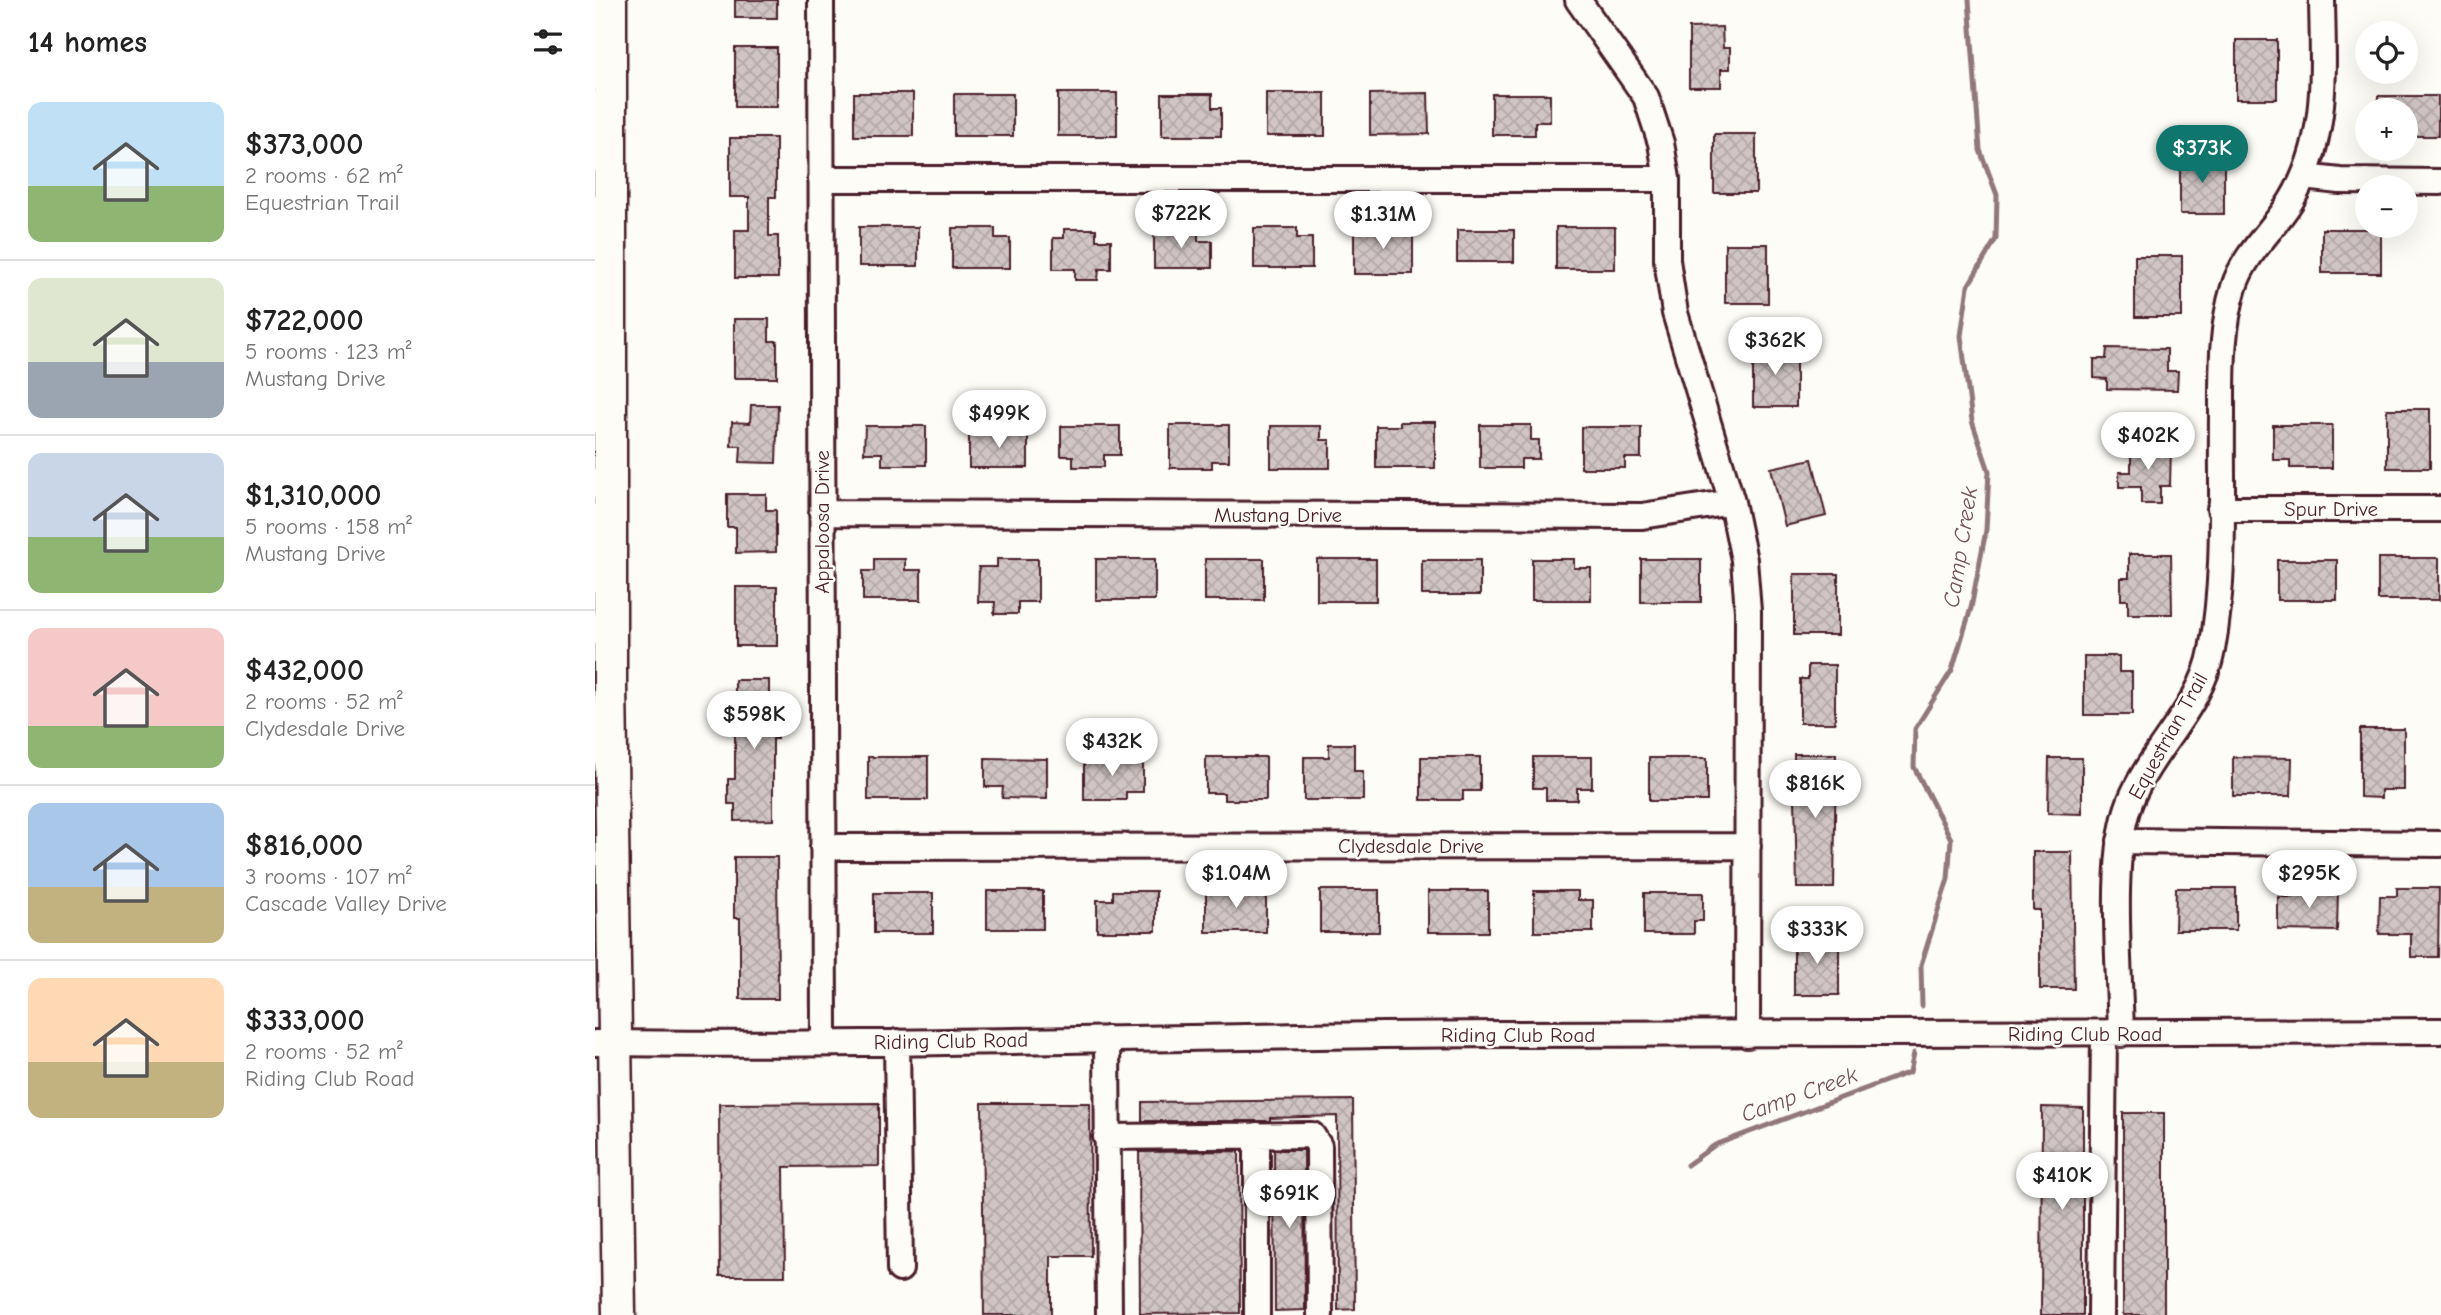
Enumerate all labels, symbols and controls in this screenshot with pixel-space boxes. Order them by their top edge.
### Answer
map controls [2355,21,2418,238]
button: locate [2355,21,2418,84]
icon: filters [529,23,567,61]
text: 14 homes [28,25,147,60]
button: + [2355,98,2418,161]
pin: $373K [2153,125,2251,185]
text: $373,000 [245,127,363,162]
icon: home [84,130,168,214]
text: $373K [2172,134,2232,161]
text: 2 rooms · 62 m² [245,162,403,189]
button: − [2355,175,2418,238]
text: Equestrian Trail [245,189,400,216]
pin: $722K [1132,190,1230,250]
pin: $1.31M [1326,191,1440,251]
text: $722K [1151,199,1211,226]
text: $1.31M [1350,200,1416,227]
text: $722,000 [245,303,364,338]
icon: home [84,306,168,390]
pin: $362K [1726,318,1824,377]
text: $362K [1744,326,1806,353]
text: 5 rooms · 123 m² [245,338,411,365]
text: Mustang Drive [245,365,385,392]
pin: $499K [950,391,1048,450]
text: $499K [968,399,1030,426]
pin: $402K [2099,412,2197,472]
text: $402K [2117,421,2179,448]
street label: Appaloosa Drive [810,450,834,594]
text: $1,310,000 [245,478,382,513]
icon: home [84,481,168,565]
water label: Camp Creek [1938,484,1983,609]
street label: Spur Drive [2284,497,2378,521]
street label: Mustang Drive [1214,503,1342,527]
text: 5 rooms · 158 m² [245,513,412,540]
text: Mustang Drive [245,540,385,567]
text: $432,000 [245,653,364,688]
icon: home [84,656,168,740]
street label: Equestrian Trail [2123,668,2213,804]
text: 2 rooms · 52 m² [245,688,403,715]
pin: $598K [705,692,803,751]
text: $598K [723,700,785,727]
text: Clydesdale Drive [245,715,405,742]
pin: $432K [1063,718,1161,778]
text: $432K [1082,727,1142,754]
pin: $816K [1766,760,1864,820]
text: $816K [1785,769,1845,796]
text: $816,000 [245,828,363,863]
icon: home [84,831,168,915]
street label: Clydesdale Drive [1338,834,1484,858]
pin: $1.04M [1179,850,1293,910]
pin: $295K [2260,850,2358,910]
text: $1.04M [1201,859,1271,886]
text: $295K [2278,859,2340,886]
text: 3 rooms · 107 m² [245,863,412,890]
text: Cascade Valley Drive [245,890,447,917]
pin: $333K [1768,906,1866,966]
text: $333K [1787,915,1847,942]
text: $333,000 [245,1003,365,1038]
icon: home [84,1006,168,1090]
street label: Riding Club Road [2008,1022,2162,1046]
street label: Riding Club Road [1441,1023,1595,1047]
street label: Riding Club Road [873,1028,1029,1054]
text: 2 rooms · 52 m² [245,1038,403,1065]
water label: Camp Creek [1737,1061,1862,1128]
text: Riding Club Road [245,1065,415,1092]
pin: $410K [2013,1152,2111,1212]
text: $410K [2032,1161,2092,1188]
pin: $691K [1240,1170,1338,1230]
text: $691K [1259,1179,1319,1206]

